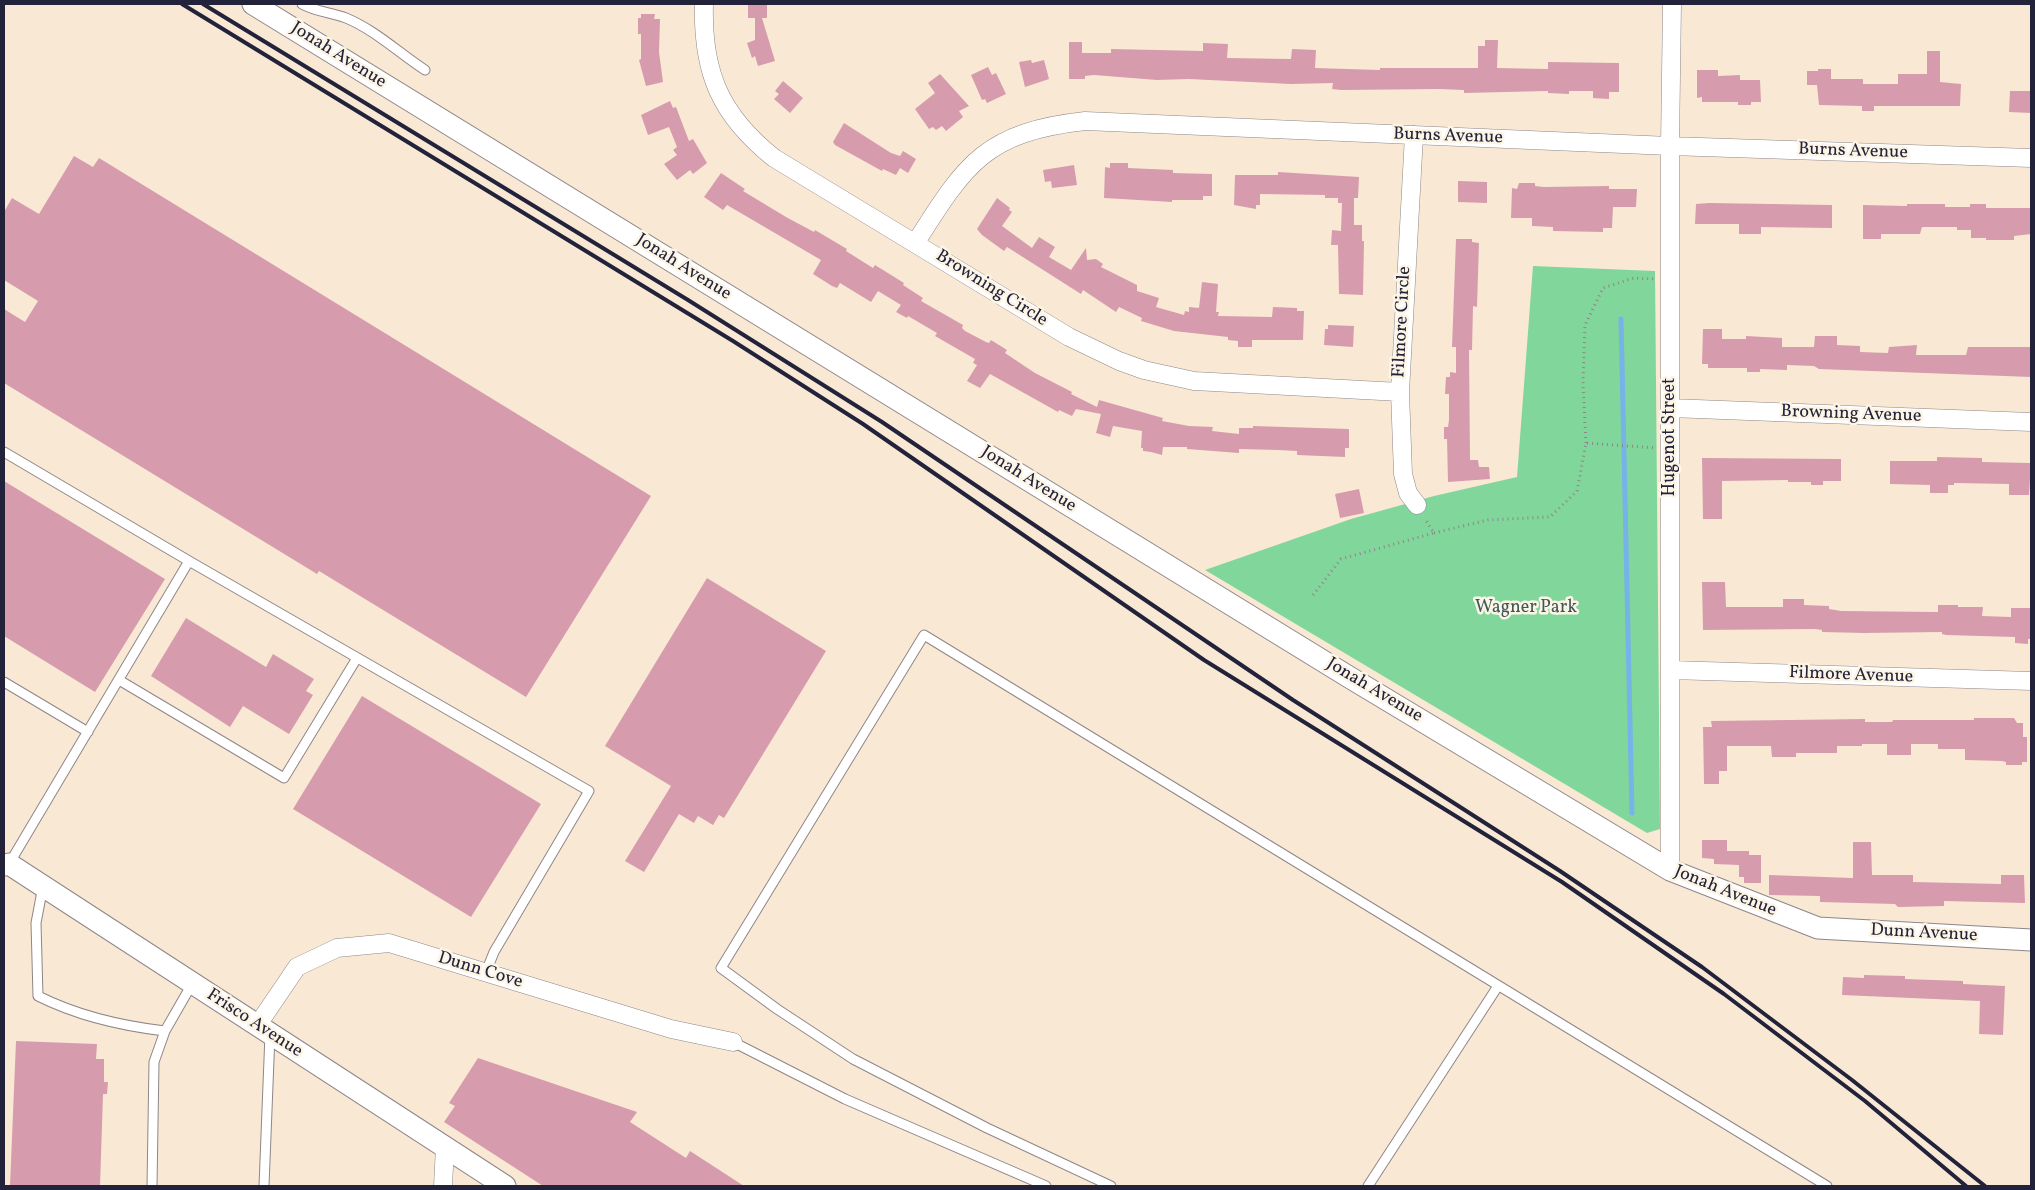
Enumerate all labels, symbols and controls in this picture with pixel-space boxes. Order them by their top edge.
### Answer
street label: Jonah Avenue [286,18,390,94]
street label: Burns Avenue [1393,124,1503,150]
street label: Burns Avenue [1798,139,1908,165]
street label: Jonah Avenue [631,230,735,306]
street label: Browning Circle [931,246,1051,332]
street label: Filmore Circle [1389,266,1417,378]
street label: Hugenot Street [1660,378,1682,496]
street label: Browning Avenue [1780,402,1922,428]
street label: Jonah Avenue [976,442,1080,518]
park label: Wagner Park [1475,598,1577,620]
street label: Jonah Avenue [1322,654,1426,728]
street label: Filmore Avenue [1788,663,1914,689]
street label: Jonah Avenue [1671,862,1779,922]
street label: Dunn Avenue [1870,920,1978,948]
street label: Dunn Cove [435,948,525,994]
street label: Frisco Avenue [202,985,306,1063]

